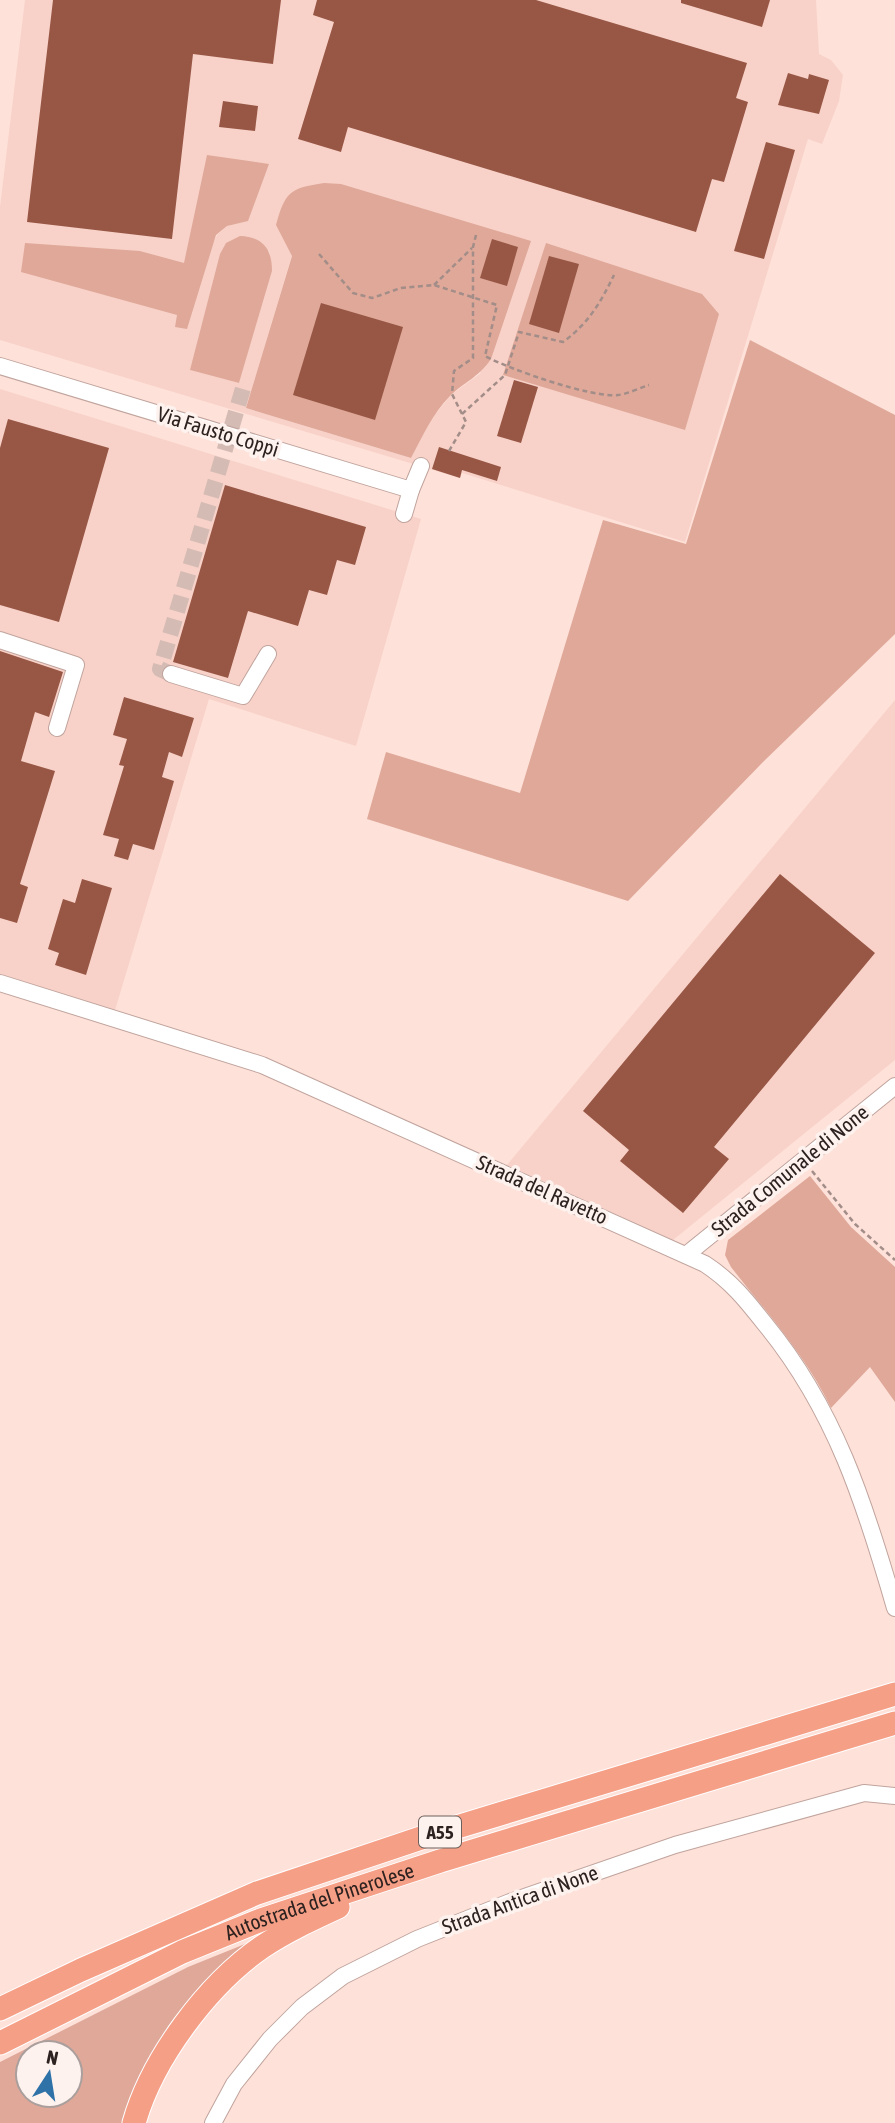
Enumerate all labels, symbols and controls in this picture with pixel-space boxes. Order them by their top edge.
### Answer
street label: Via Fausto Coppi [155,401,282,461]
street label: Strada Comunale di None [706,1100,873,1241]
street label: Strada del Ravetto [473,1149,612,1229]
road number: A55 [419,1816,461,1848]
street label: Autostrada del Pinerolese [221,1857,417,1944]
street label: Strada Antica di None [438,1860,601,1938]
north arrow [14,2039,84,2109]
text: N [45,2045,60,2069]

